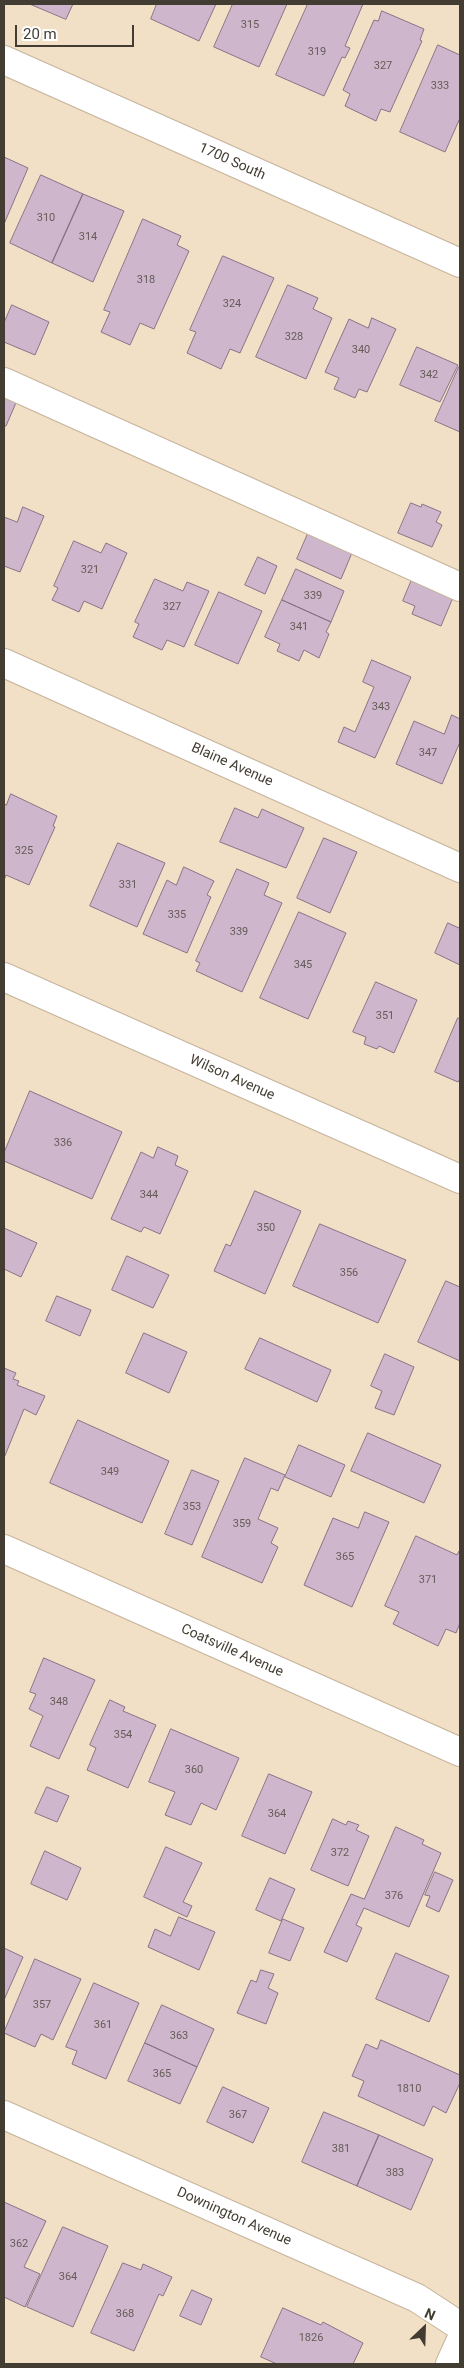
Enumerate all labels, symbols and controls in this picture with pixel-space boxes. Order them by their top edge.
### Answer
scale bar [18,15,136,47]
house number: 315 [241,18,259,32]
text: 20 m [23,25,57,43]
house number: 319 [308,45,326,59]
house number: 327 [374,59,392,73]
house number: 333 [431,79,449,93]
street label: 1700 South [196,140,268,184]
house number: 310 [37,211,55,225]
house number: 314 [79,230,97,244]
house number: 318 [137,273,155,287]
house number: 324 [223,297,241,311]
house number: 328 [285,330,303,344]
house number: 340 [352,343,370,357]
house number: 342 [420,368,438,382]
house number: 321 [81,563,99,577]
house number: 339 [304,589,322,603]
house number: 327 [163,600,181,614]
house number: 341 [290,620,308,634]
house number: 343 [372,700,390,714]
street label: Blaine Avenue [189,740,275,790]
house number: 347 [419,746,437,760]
house number: 325 [15,844,33,858]
house number: 331 [119,878,137,892]
house number: 335 [168,908,186,922]
house number: 339 [230,925,248,939]
house number: 345 [294,958,312,972]
house number: 351 [376,1009,394,1023]
street label: Wilson Avenue [187,1052,277,1104]
house number: 336 [54,1136,72,1150]
house number: 344 [140,1188,158,1202]
house number: 350 [257,1221,275,1235]
house number: 356 [340,1266,358,1280]
house number: 349 [101,1465,119,1479]
house number: 353 [183,1500,201,1514]
house number: 359 [233,1517,251,1531]
house number: 365 [336,1550,354,1564]
house number: 371 [419,1573,437,1587]
street label: Coatsville Avenue [178,1621,286,1681]
house number: 348 [50,1695,68,1709]
house number: 354 [114,1728,132,1742]
house number: 360 [185,1763,203,1777]
house number: 364 [268,1807,286,1821]
house number: 372 [331,1846,349,1860]
house number: 376 [385,1889,403,1903]
house number: 357 [33,1998,51,2012]
house number: 361 [94,2018,112,2032]
house number: 363 [170,2029,188,2043]
house number: 365 [153,2067,171,2081]
house number: 1810 [397,2082,421,2096]
house number: 367 [229,2108,247,2122]
house number: 381 [332,2142,350,2156]
house number: 383 [386,2166,404,2180]
street label: Downington Avenue [174,2184,294,2250]
house number: 362 [10,2237,28,2251]
house number: 364 [59,2270,77,2284]
north arrow [399,2303,449,2353]
text: N [422,2305,438,2324]
house number: 368 [116,2307,134,2321]
house number: 1826 [299,2331,323,2345]

